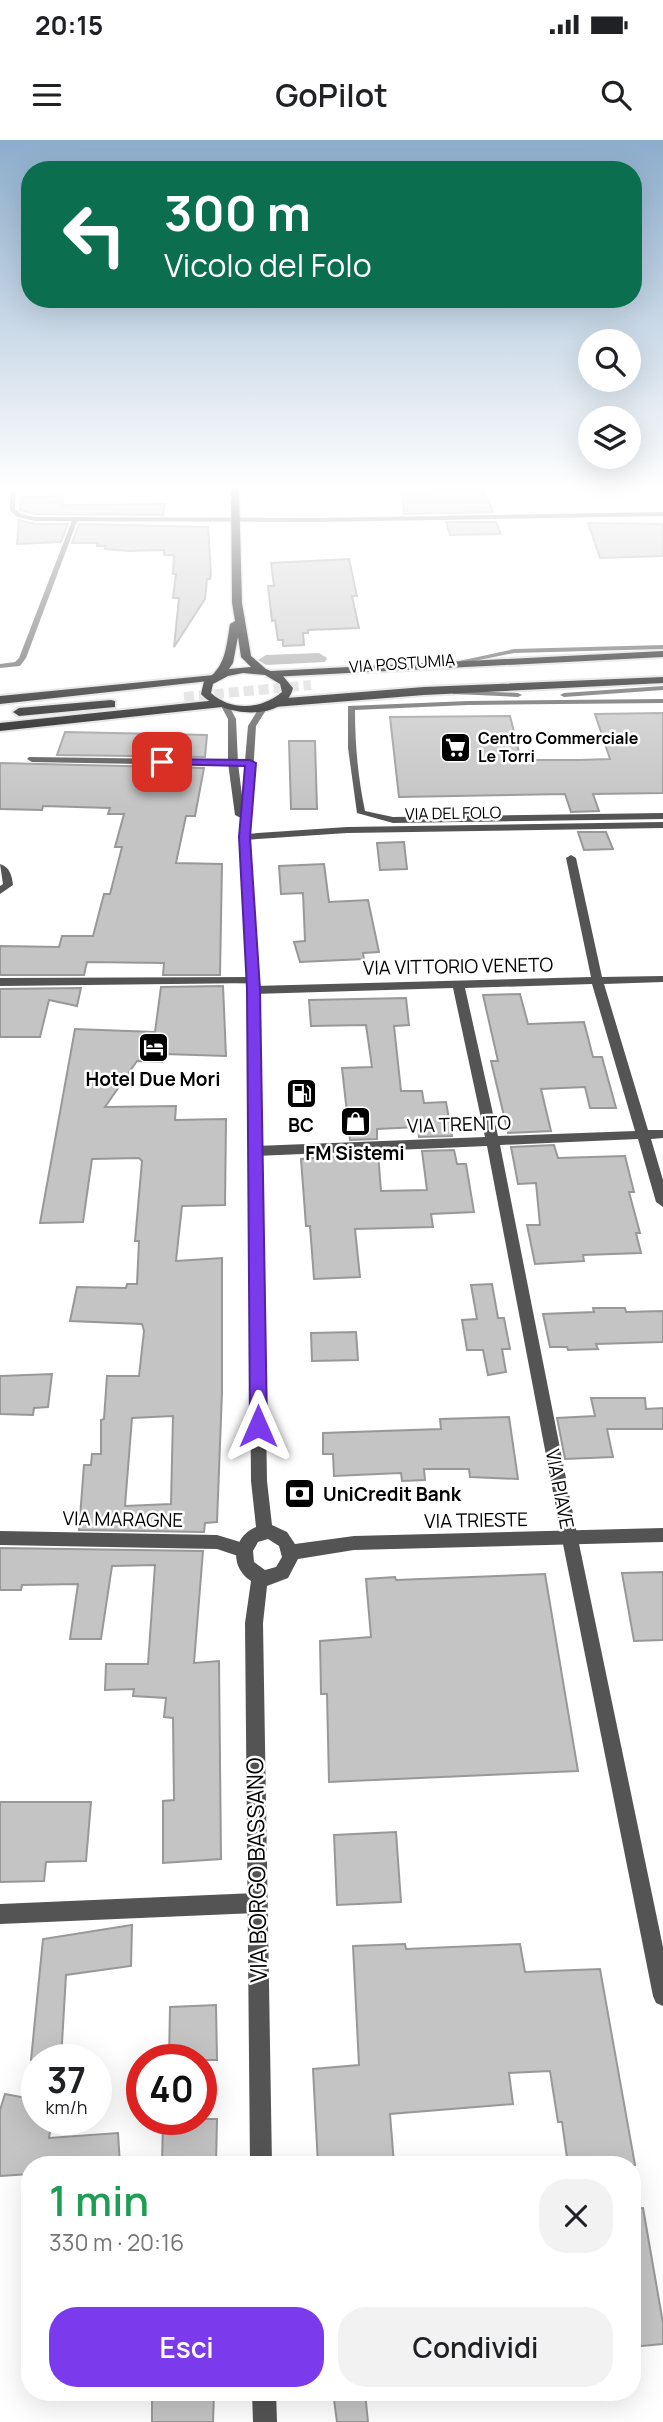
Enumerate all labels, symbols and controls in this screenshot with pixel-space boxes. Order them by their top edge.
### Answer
text: 20:15 [35,7,103,43]
text: GoPilot [275,73,388,117]
icon: menu [28,76,66,114]
icon: search [597,76,635,114]
text: 300 m [164,179,311,246]
icon: left [49,189,140,280]
text: Vicolo del Folo [164,243,372,287]
map controls [578,329,641,469]
button: search [578,329,641,392]
button: layers [578,406,641,469]
street label: VIA POSTUMIA [348,648,456,678]
place label: Centro Commerciale Le Torri [478,727,639,767]
supermarket icon: Centro Commerciale Le Torri [438,730,472,764]
pin [132,732,192,792]
icon: arrive [143,743,181,781]
street label: VIA DEL FOLO [405,801,502,825]
street label: VIA VITTORIO VENETO [363,951,554,981]
hotel icon: Hotel Due Mori [136,1031,170,1065]
place label: Hotel Due Mori [85,1066,221,1092]
fuel station icon: BC [284,1077,318,1111]
shop icon: FM Sistemi [338,1105,372,1139]
street label: VIA TRENTO [407,1109,512,1139]
place label: BC [288,1112,314,1138]
place label: FM Sistemi [305,1140,405,1166]
position arrow [221,1389,295,1463]
street label: VIA PIAVE [540,1447,580,1531]
bank icon: UniCredit Bank [283,1477,317,1511]
place label: UniCredit Bank [323,1481,462,1507]
street label: VIA MARAGNE [62,1505,184,1533]
street label: VIA TRIESTE [424,1506,528,1534]
street label: VIA BORGO BASSANO [238,1757,274,1983]
speed limit sign: 40 [126,2044,217,2135]
text: 37 [47,2056,86,2104]
text: km/h [46,2095,87,2119]
text: 1 min [49,2171,149,2229]
button: close [539,2179,613,2253]
text: 330 m · 20:16 [49,2226,184,2258]
button: Esci [49,2307,324,2387]
button: Condividi [338,2307,613,2387]

